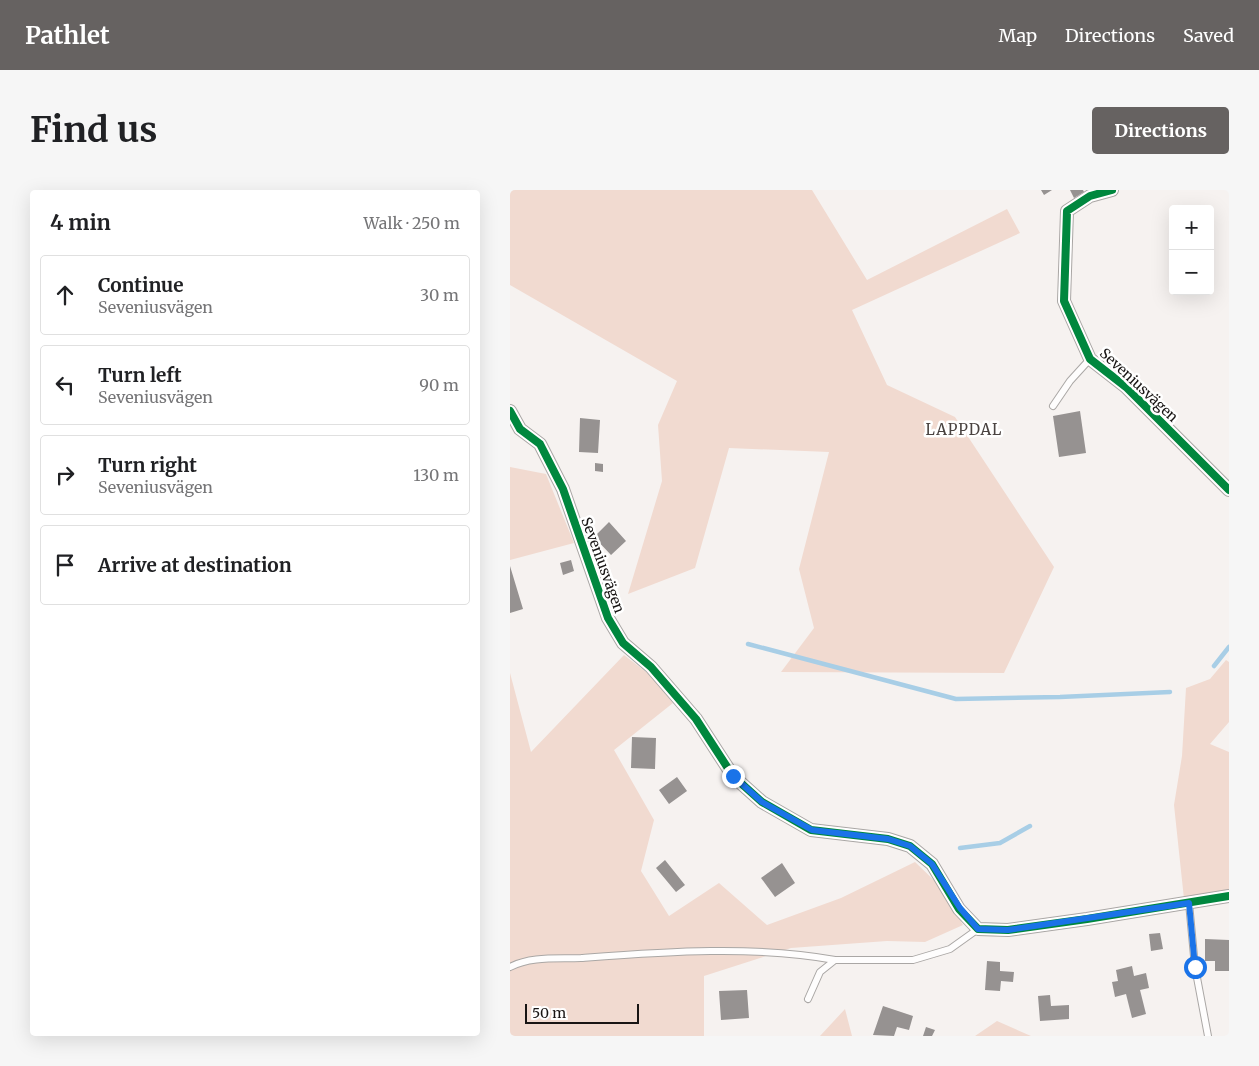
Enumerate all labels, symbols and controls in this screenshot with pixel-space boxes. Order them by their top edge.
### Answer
text: Pathlet [25,20,110,51]
text: Map [999,24,1037,47]
text: Directions [1065,24,1155,47]
text: Saved [1183,24,1234,47]
button: Directions [1092,107,1229,154]
text: Find us [30,108,157,152]
map controls [1169,205,1214,295]
button: + [1169,205,1214,250]
text: 4 min [50,209,111,236]
text: Walk · 250 m [364,213,460,233]
button: − [1169,250,1214,295]
text: Continue [98,273,184,297]
icon: ahead [51,281,79,309]
text: 30 m [420,285,459,305]
text: Seveniusvägen [98,297,213,317]
street label: Seveniusvägen [1096,344,1182,426]
text: Turn left [98,363,182,387]
icon: left [51,371,79,399]
text: 90 m [419,375,459,395]
text: Seveniusvägen [98,387,213,407]
district label: LAPPDAL [926,420,1002,439]
text: Turn right [98,453,197,477]
icon: right [51,461,79,489]
text: 130 m [413,465,459,485]
text: Seveniusvägen [98,477,213,497]
street label: Seveniusvägen [577,515,629,615]
icon: arrive [51,551,79,579]
text: Arrive at destination [98,553,292,577]
route end [722,765,745,788]
route start [1184,956,1207,979]
scale bar [525,1001,639,1024]
text: 50 m [532,1004,566,1022]

